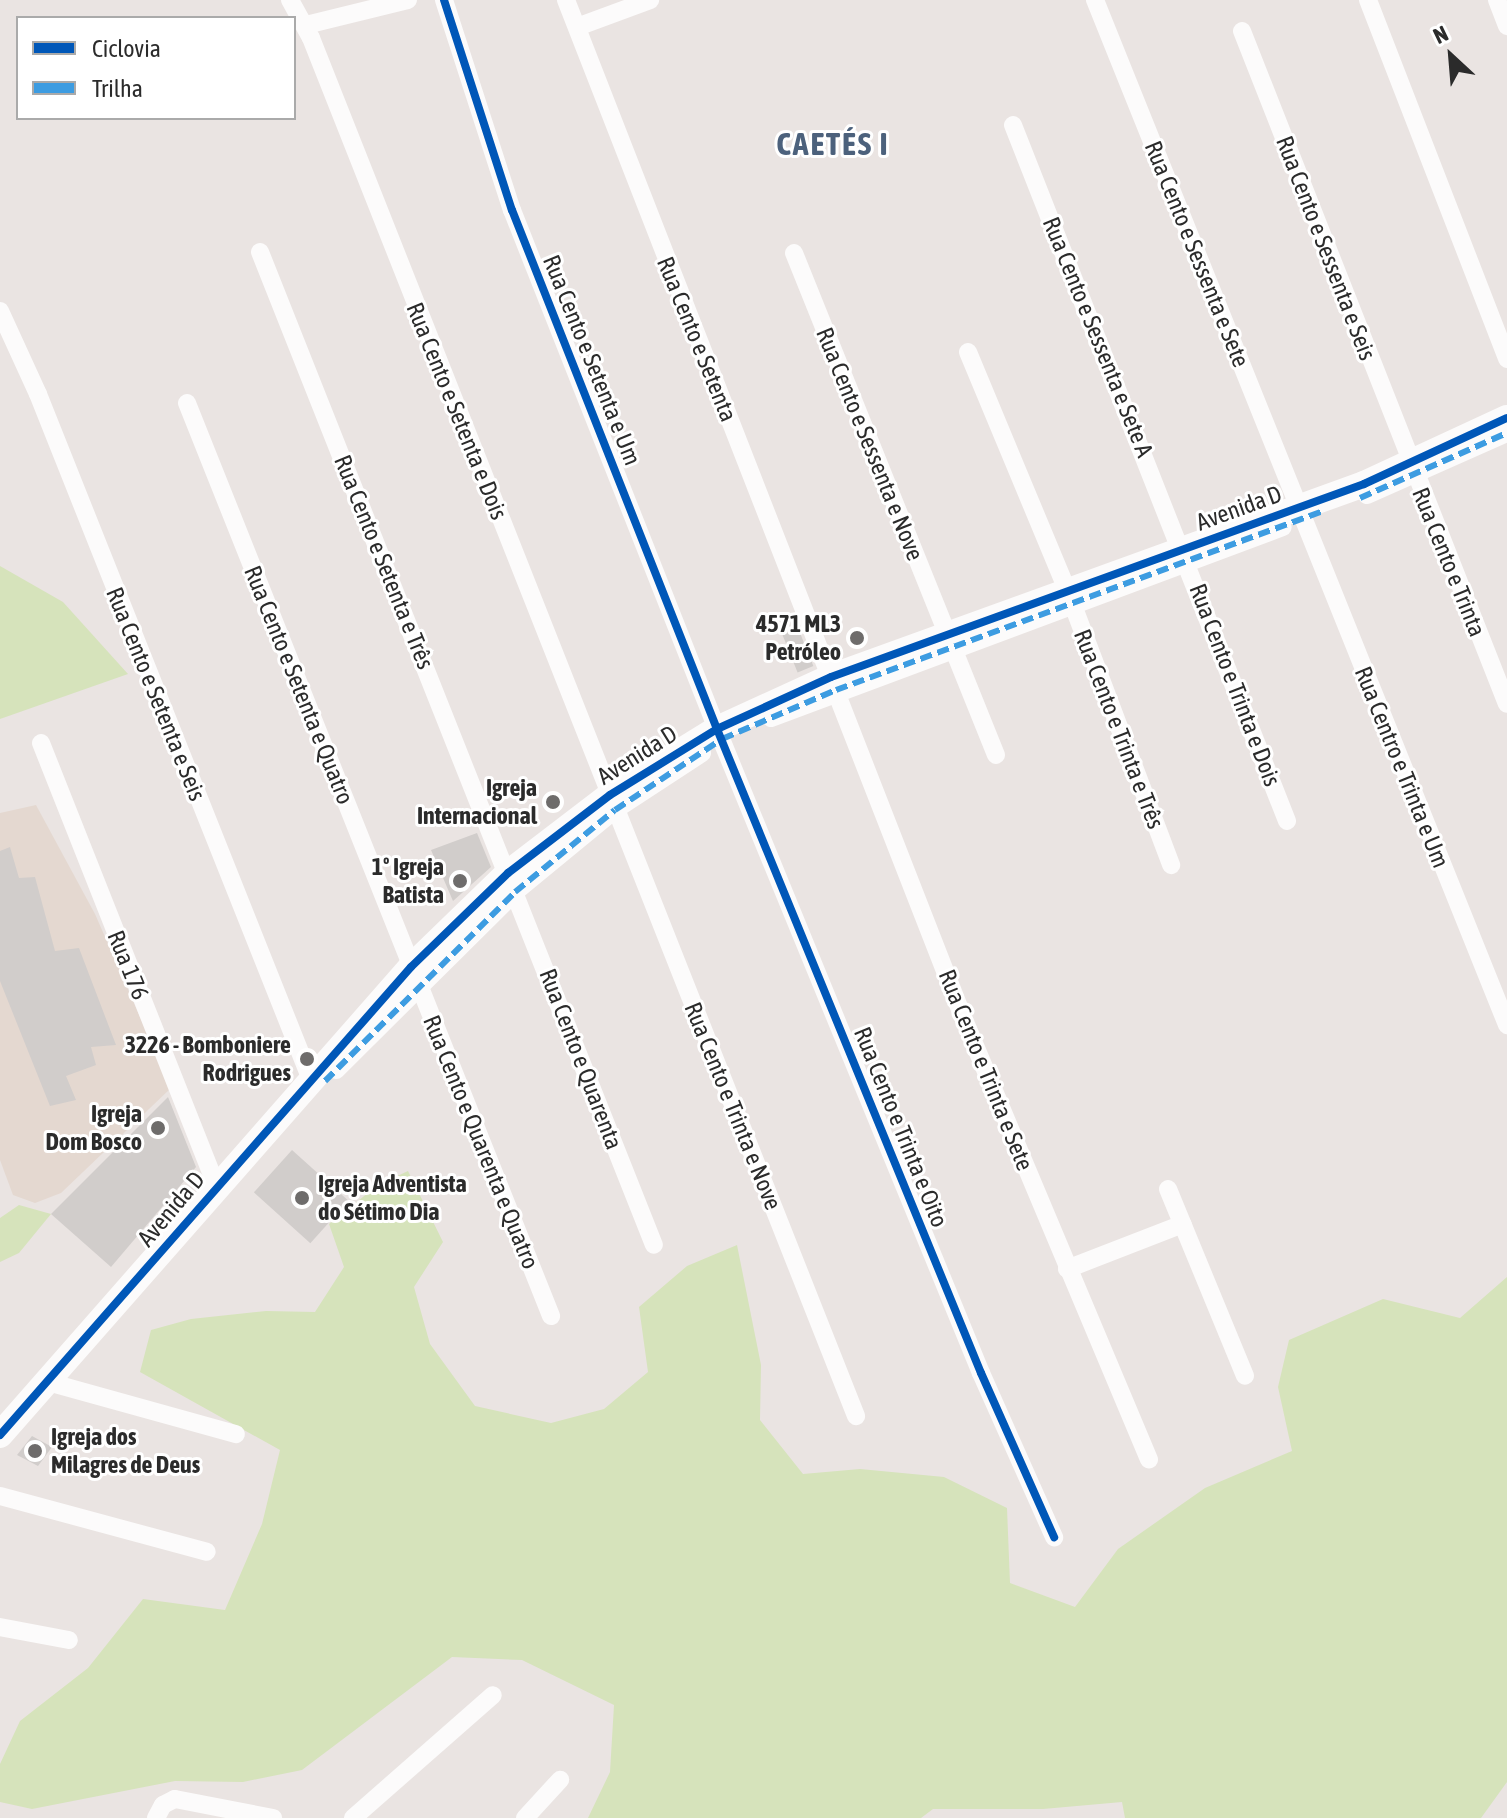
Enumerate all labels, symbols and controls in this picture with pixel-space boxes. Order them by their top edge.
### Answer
legend [16,16,296,120]
north arrow [1411,16,1491,96]
text: N [1429,20,1452,49]
text: Ciclovia [92,35,161,62]
text: Trilha [92,75,143,102]
district label: CAETÉS I [776,125,890,163]
street label: Rua Cento e Sessenta e Seis [1270,132,1382,364]
street label: Rua Cento e Sessenta e Sete [1138,137,1256,371]
street label: Rua Cento e Sessenta e Sete A [1037,213,1159,461]
street label: Rua Cento e Setenta e Um [537,251,647,469]
street label: Rua Cento e Setenta [651,252,743,426]
street label: Rua Cento e Setenta e Dois [400,298,514,524]
street label: Rua Cento e Sessenta e Nove [810,323,930,565]
street label: Rua Cento e Setenta e Três [328,451,440,673]
street label: Avenida D [1192,479,1286,537]
street label: Rua Cento e Trinta [1406,483,1492,641]
street label: Rua Cento e Setenta e Quatro [238,562,360,808]
street label: Rua Cento e Trinta e Dois [1183,580,1287,790]
street label: Rua Cento e Setenta e Seis [100,583,212,805]
place label: 4571 ML3 Petróleo [756,610,841,666]
street label: Rua Cento e Trinta e Três [1068,625,1170,833]
marker: 4571 ML3 Petróleo [848,629,866,647]
street label: Rua Centro e Trinta e Um [1348,662,1456,872]
street label: Avenida D [592,719,682,791]
place label: Igreja Internacional [417,774,537,830]
marker: Igreja Internacional [544,793,562,811]
place label: 1º Igreja Batista [372,853,444,909]
marker: 1º Igreja Batista [451,872,469,890]
street label: Rua 176 [101,926,155,1004]
street label: Rua Cento e Quarenta [533,965,629,1153]
street label: Rua Cento e Trinta e Sete [933,965,1039,1175]
street label: Rua Cento e Trinta e Nove [678,998,788,1214]
street label: Rua Cento e Quarenta e Quatro [417,1011,545,1273]
street label: Rua Cento e Trinta e Oito [848,1023,954,1231]
place label: 3226 - Bomboniere Rodrigues [125,1031,291,1087]
marker: 3226 - Bomboniere Rodrigues [298,1050,316,1068]
place label: Igreja Dom Bosco [45,1100,142,1156]
marker: Igreja Dom Bosco [149,1119,167,1137]
street label: Avenida D [131,1166,211,1252]
place label: Igreja Adventista do Sétimo Dia [318,1170,467,1226]
marker: Igreja Adventista do Sétimo Dia [293,1189,311,1207]
place label: Igreja dos Milagres de Deus [51,1423,200,1479]
marker: Igreja dos Milagres de Deus [26,1442,44,1460]

